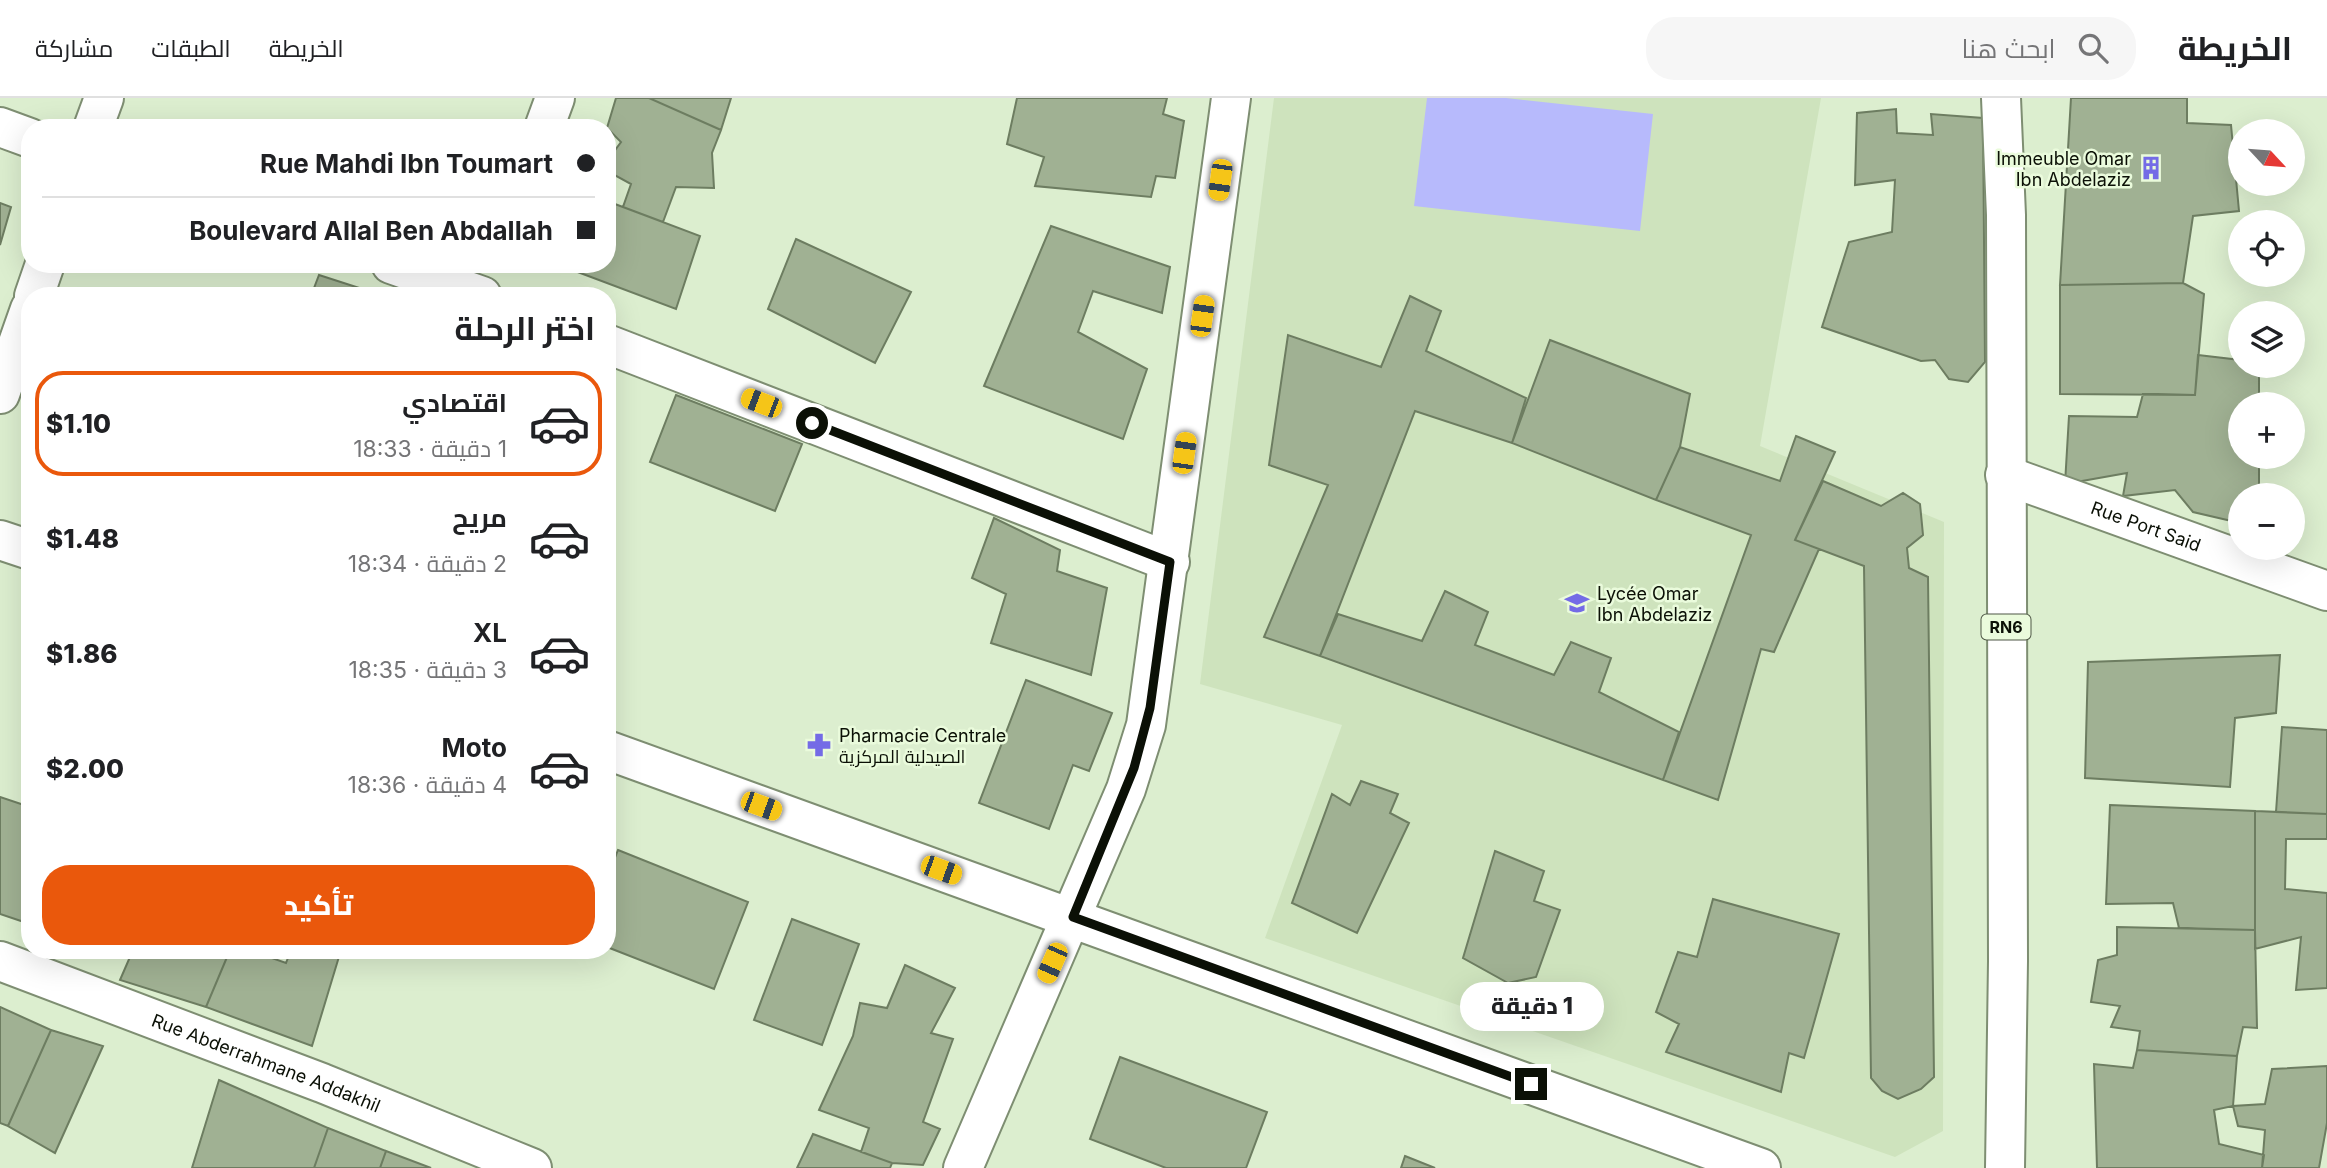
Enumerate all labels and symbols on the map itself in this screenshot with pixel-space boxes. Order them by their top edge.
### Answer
north arrow [2228,119,2305,196]
place label: Immeuble Omar Ibn Abdelaziz [1996,148,2131,190]
building icon: Immeuble Omar Ibn Abdelaziz [2137,154,2165,182]
car [1207,158,1234,202]
car [1189,294,1216,338]
car [738,386,785,420]
route start [796,407,828,439]
car [1171,431,1198,475]
street label: Rue Port Said [2088,496,2204,555]
place label: Lycée Omar Ibn Abdelaziz [1597,583,1712,625]
school or university icon: Lycée Omar Ibn Abdelaziz [1563,589,1591,617]
road number: RN6 [1982,614,2030,640]
place label: Pharmacie Centrale الصيدلية المركزية [839,725,1006,768]
pharmacy icon: Pharmacie Centrale الصيدلية المركزية [805,731,833,759]
car [738,789,785,823]
car [918,853,965,887]
car [1034,940,1071,986]
callout: 1 دقيقة [1459,982,1603,1032]
street label: Rue Abderrahmane Addakhil [149,1009,384,1116]
route end [1515,1068,1547,1100]

